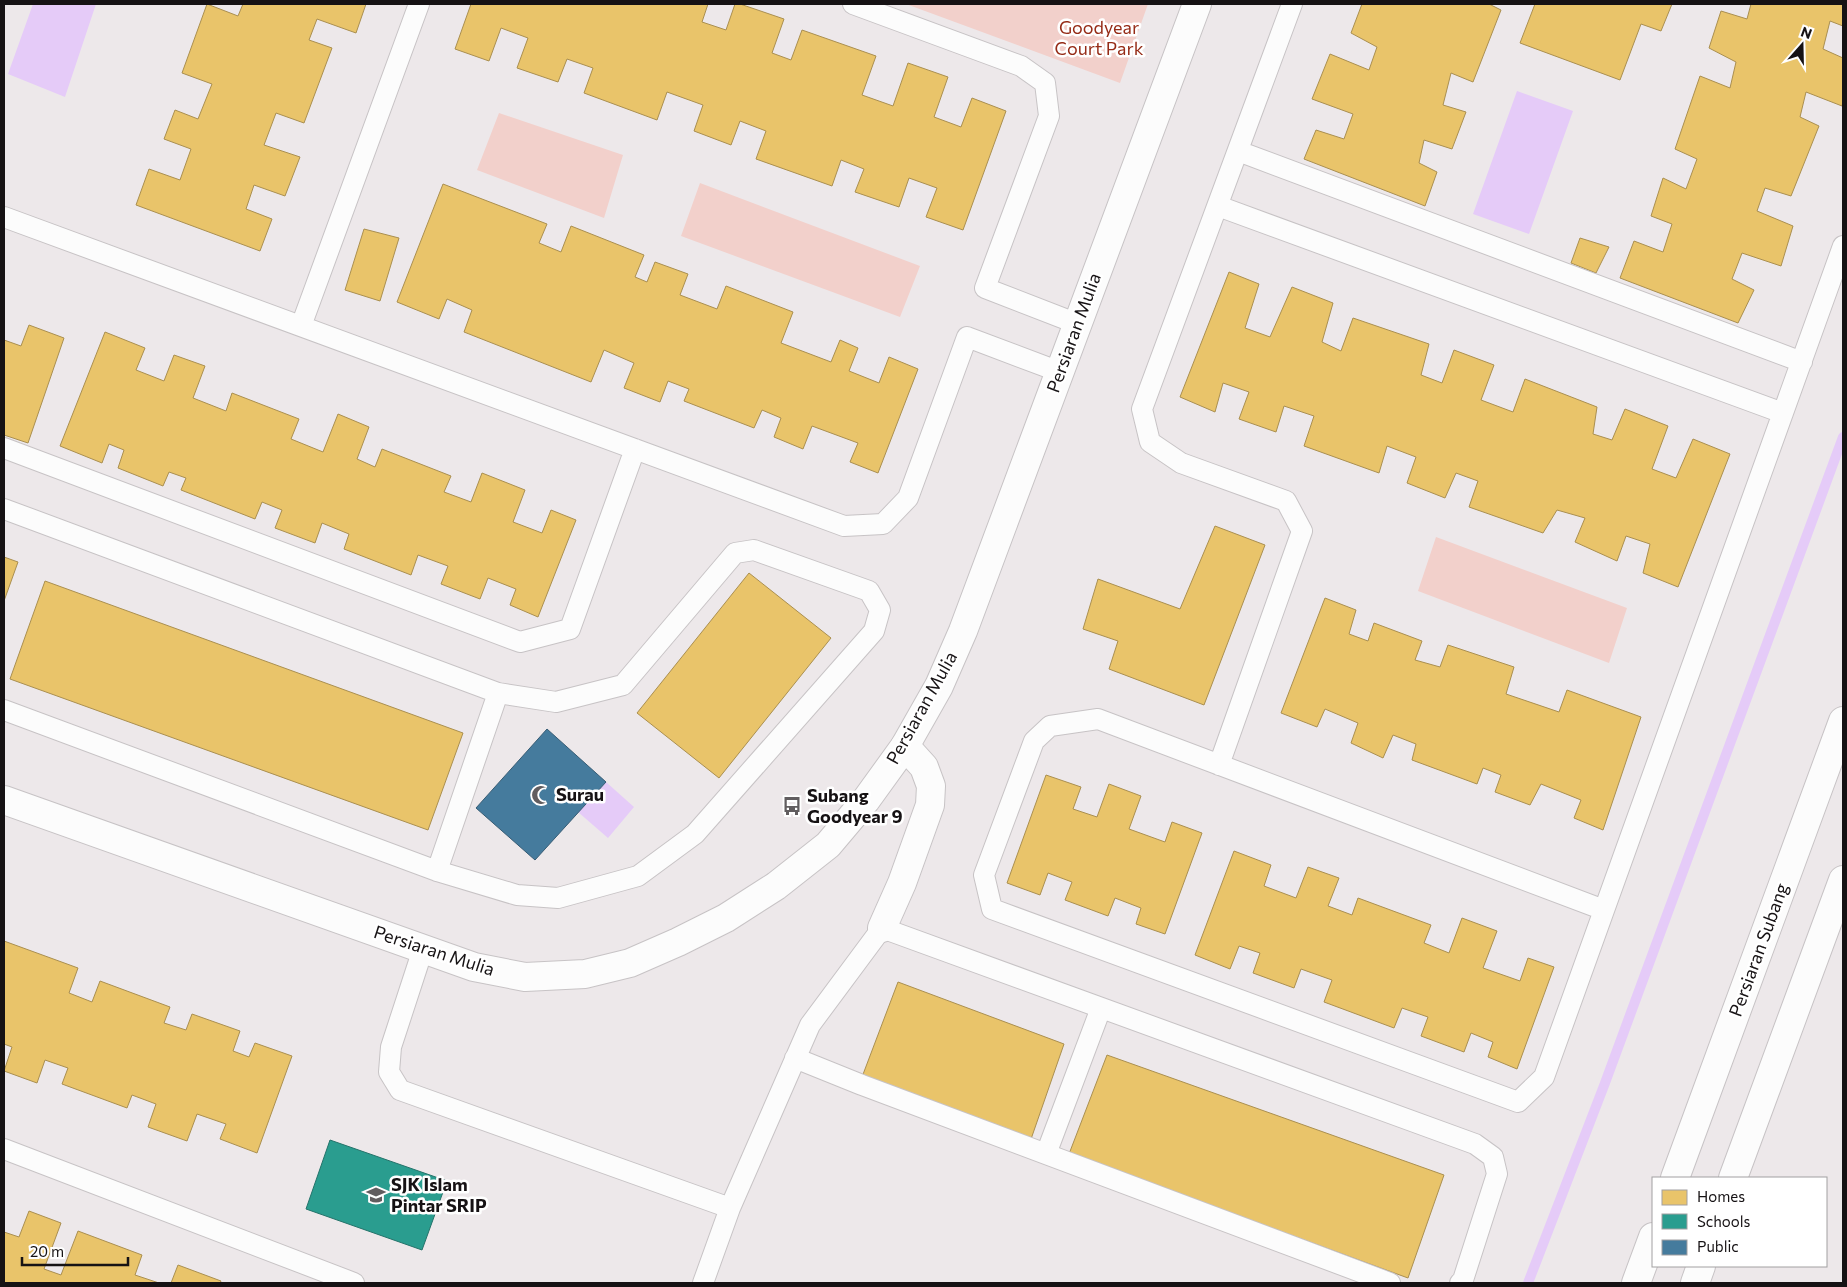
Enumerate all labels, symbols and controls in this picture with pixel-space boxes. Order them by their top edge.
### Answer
park label: Goodyear Court Park [1055,16,1144,59]
north arrow [1777,20,1827,70]
text: N [1799,23,1814,42]
street label: Persiaran Mulia [1041,270,1105,395]
street label: Persiaran Mulia [881,647,961,768]
place label: Surau [556,783,604,805]
mosque icon: Surau [530,784,552,806]
place label: Subang Goodyear 9 [807,784,903,827]
bus stop icon: Subang Goodyear 9 [781,795,803,817]
street label: Persiaran Subang [1724,880,1793,1019]
street label: Persiaran Mulia [371,920,497,980]
place label: SJK Islam Pintar SRIP [391,1173,487,1216]
legend [1652,1177,1827,1267]
school or university icon: SJK Islam Pintar SRIP [365,1184,387,1206]
text: Homes [1697,1187,1745,1205]
text: Schools [1697,1212,1751,1230]
scale bar [22,1234,129,1266]
text: Public [1697,1237,1739,1255]
text: 20 m [30,1242,64,1260]

